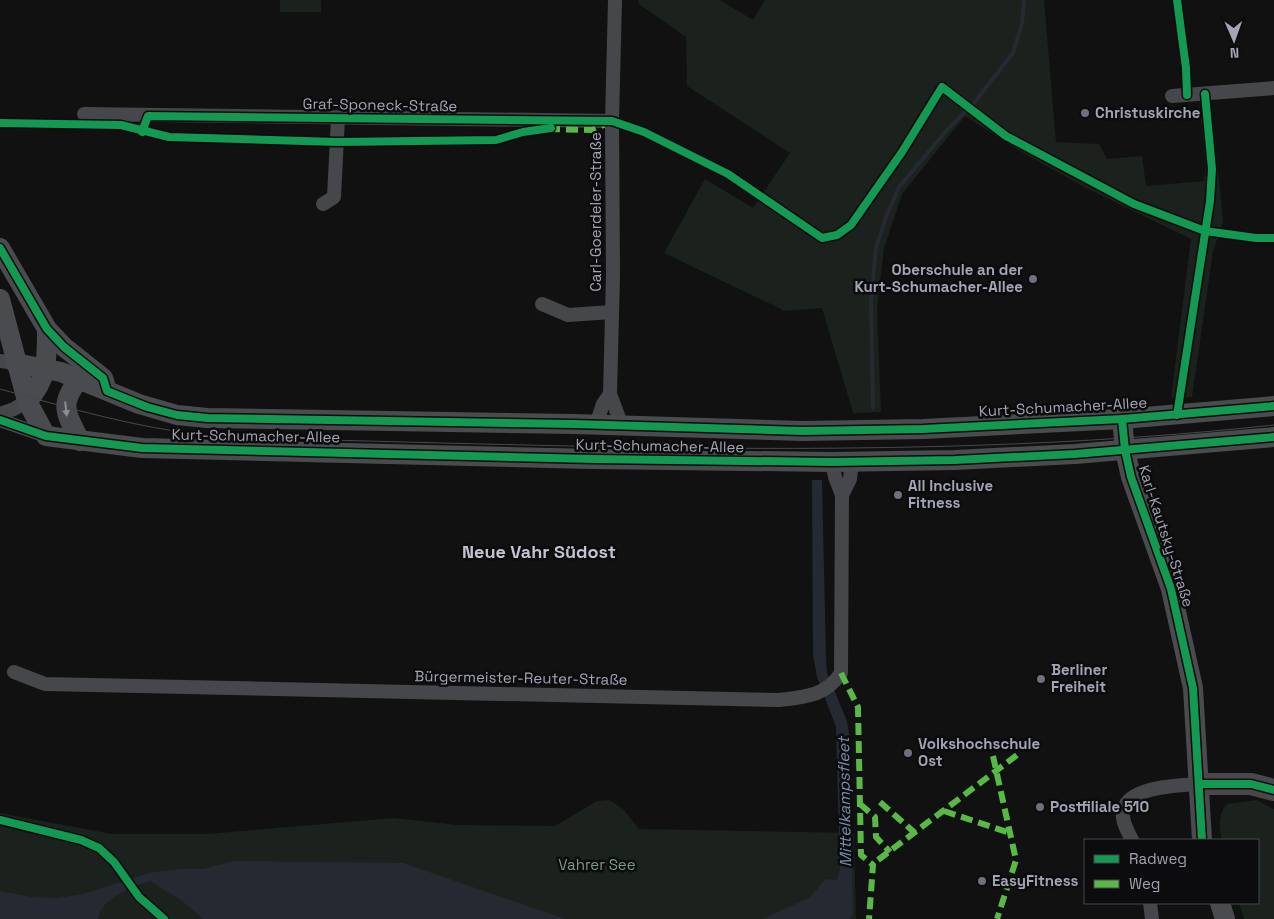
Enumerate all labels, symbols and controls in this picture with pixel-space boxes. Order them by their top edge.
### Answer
north arrow [1209,15,1259,65]
text: N [1229,44,1239,62]
street label: Graf-Sponeck-Straße [303,94,458,115]
place label: Christuskirche [1095,103,1201,122]
marker: Christuskirche [1079,107,1091,119]
street label: Carl-Goerdeler-Straße [586,132,605,292]
place label: Oberschule an der Kurt-Schumacher-Allee [854,260,1023,296]
marker: Oberschule an der Kurt-Schumacher-Allee [1027,273,1039,285]
street label: Kurt-Schumacher-Allee [978,393,1148,420]
one-way arrow [62,402,70,418]
street label: Kurt-Schumacher-Allee [172,425,341,446]
street label: Kurt-Schumacher-Allee [576,435,745,456]
street label: Karl-Kautsky-Straße [1135,463,1198,609]
place label: All Inclusive Fitness [908,476,993,512]
marker: All Inclusive Fitness [892,489,904,501]
district label: Neue Vahr Südost [462,540,616,563]
place label: Berliner Freiheit [1051,660,1107,696]
street label: Bürgermeister-Reuter-Straße [414,666,628,689]
marker: Berliner Freiheit [1035,673,1047,685]
place label: Volkshochschule Ost [918,734,1041,770]
water label: Mittelkampsfleet [833,735,856,867]
marker: Volkshochschule Ost [902,747,914,759]
place label: Postfiliale 510 [1050,797,1149,816]
marker: Postfiliale 510 [1034,801,1046,813]
legend [1084,839,1259,904]
text: Radweg [1129,849,1187,868]
park label: Vahrer See [558,855,636,874]
place label: EasyFitness [992,871,1079,890]
text: Weg [1129,874,1160,893]
marker: EasyFitness [976,875,988,887]

